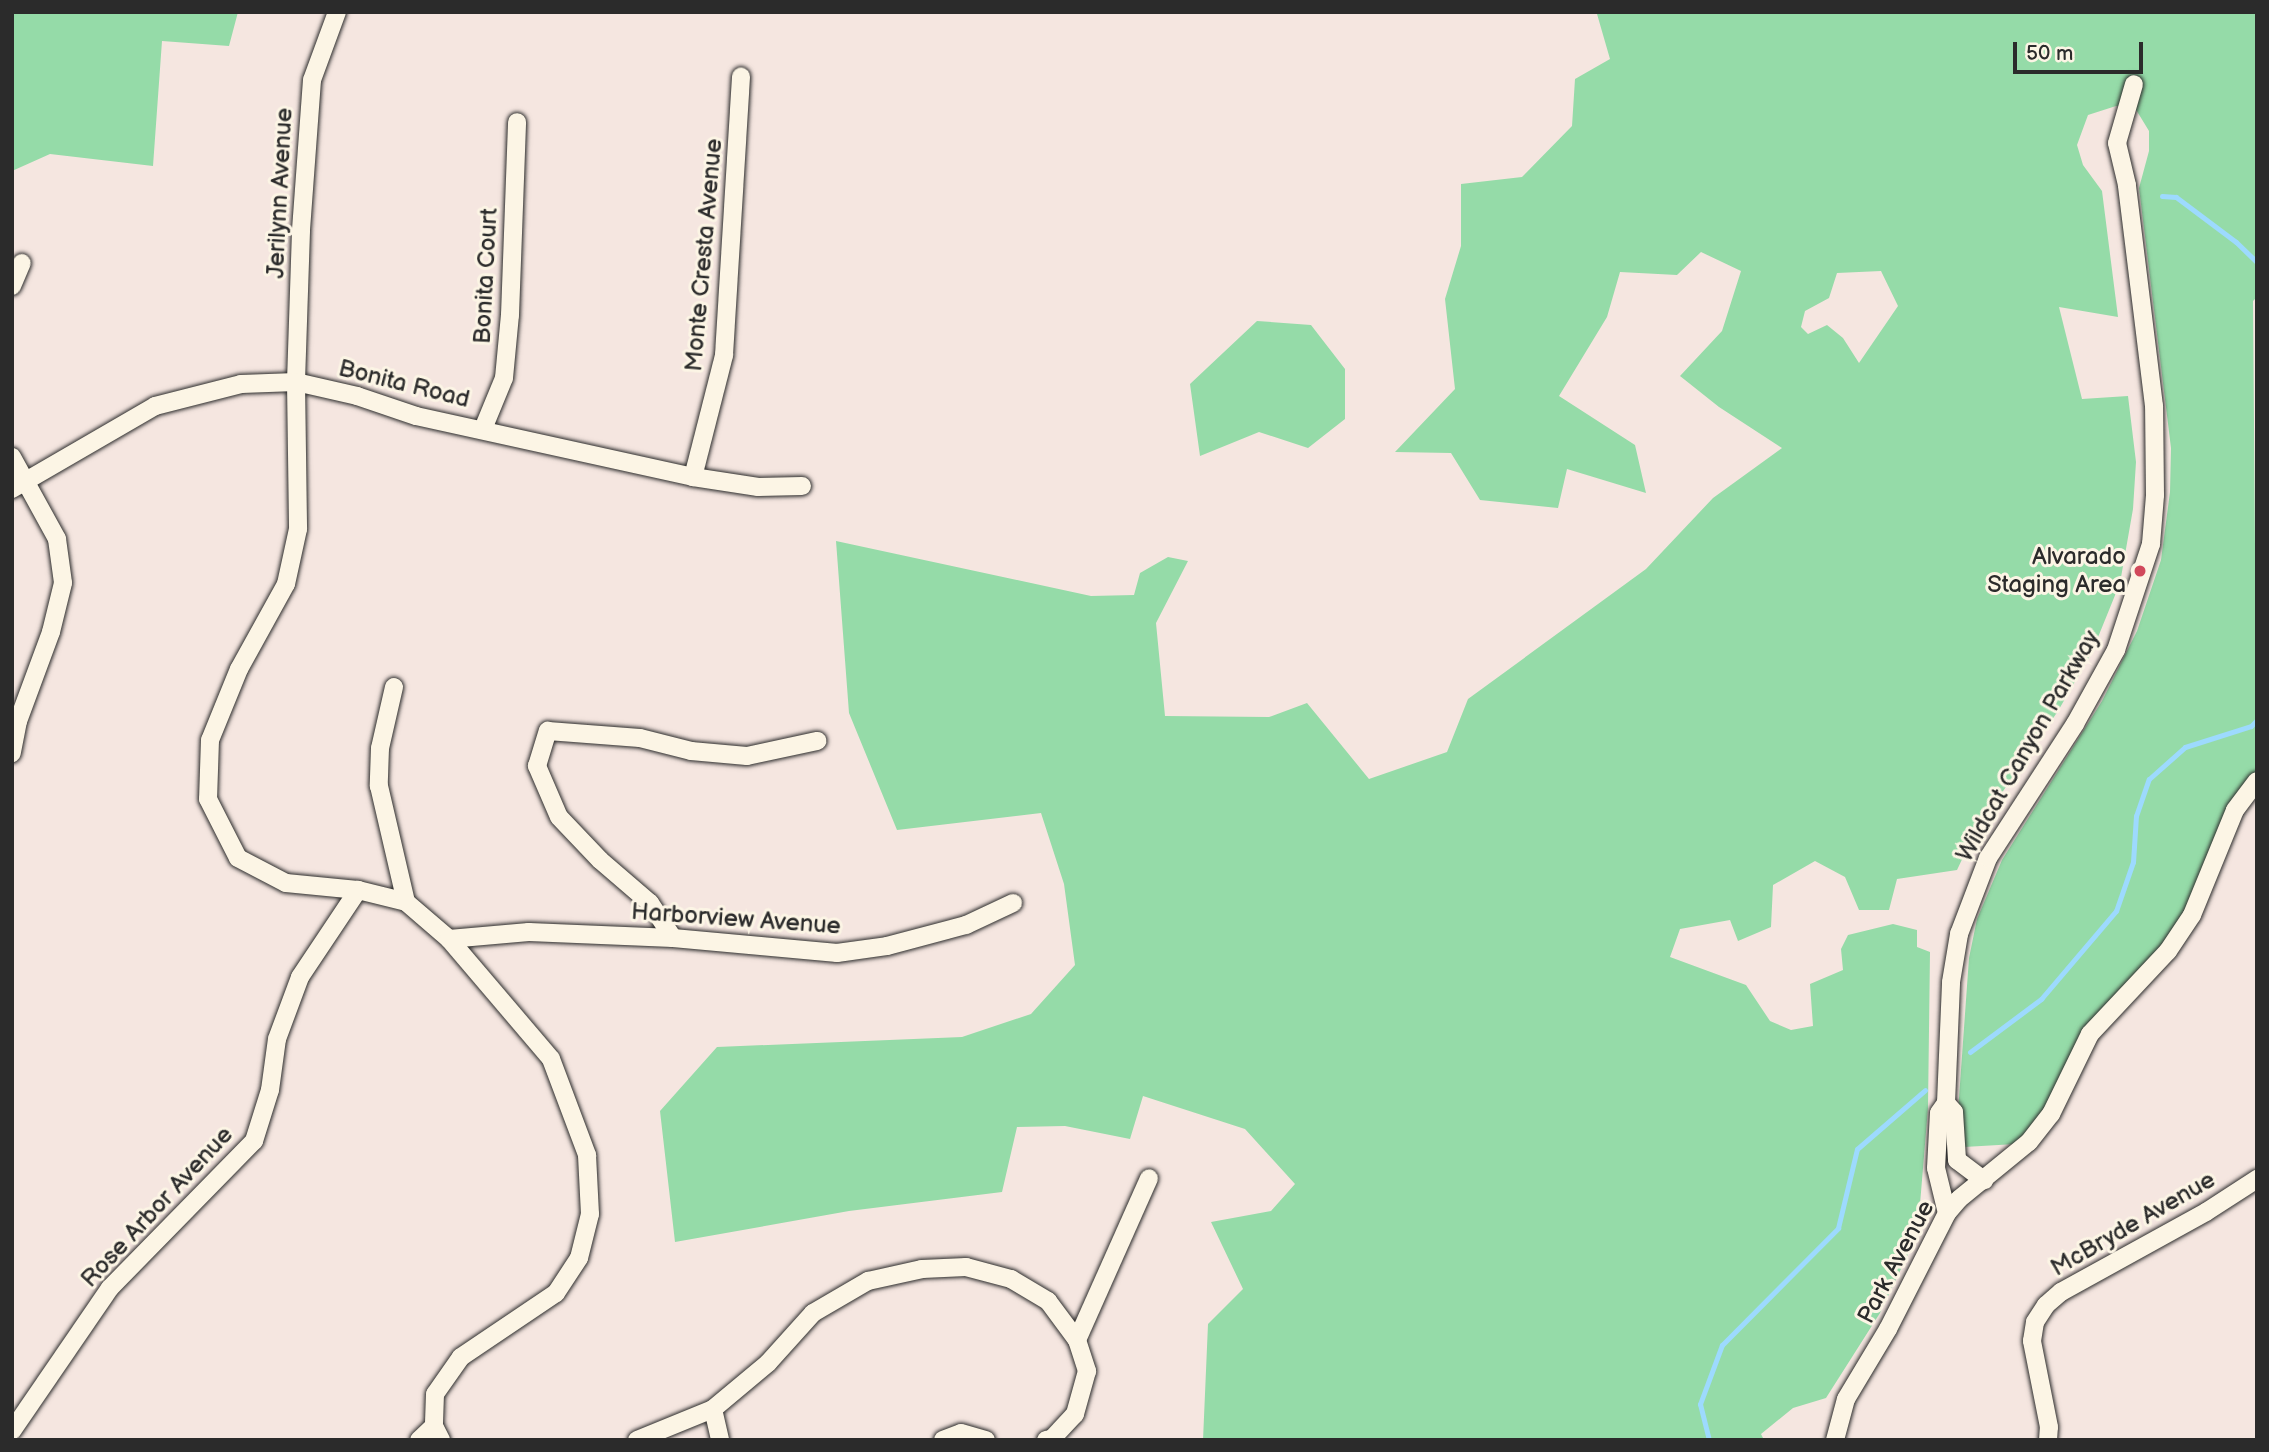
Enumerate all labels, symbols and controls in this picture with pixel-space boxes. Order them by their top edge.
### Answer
scale bar [2017,28,2146,72]
text: 50 m [2026,41,2073,66]
street label: Jerilynn Avenue [261,107,299,279]
street label: Monte Cresta Avenue [679,137,729,373]
street label: Bonita Court [468,207,504,345]
street label: Bonita Road [336,354,472,414]
place label: Alvarado Staging Area [1987,543,2126,599]
marker: Alvarado Staging Area [2132,563,2148,579]
street label: Wildcat Canyon Parkway [1950,625,2106,867]
street label: Harborview Avenue [630,897,842,941]
street label: Rose Arbor Avenue [75,1121,239,1293]
street label: McBryde Avenue [2046,1165,2220,1283]
street label: Park Avenue [1852,1196,1940,1328]

